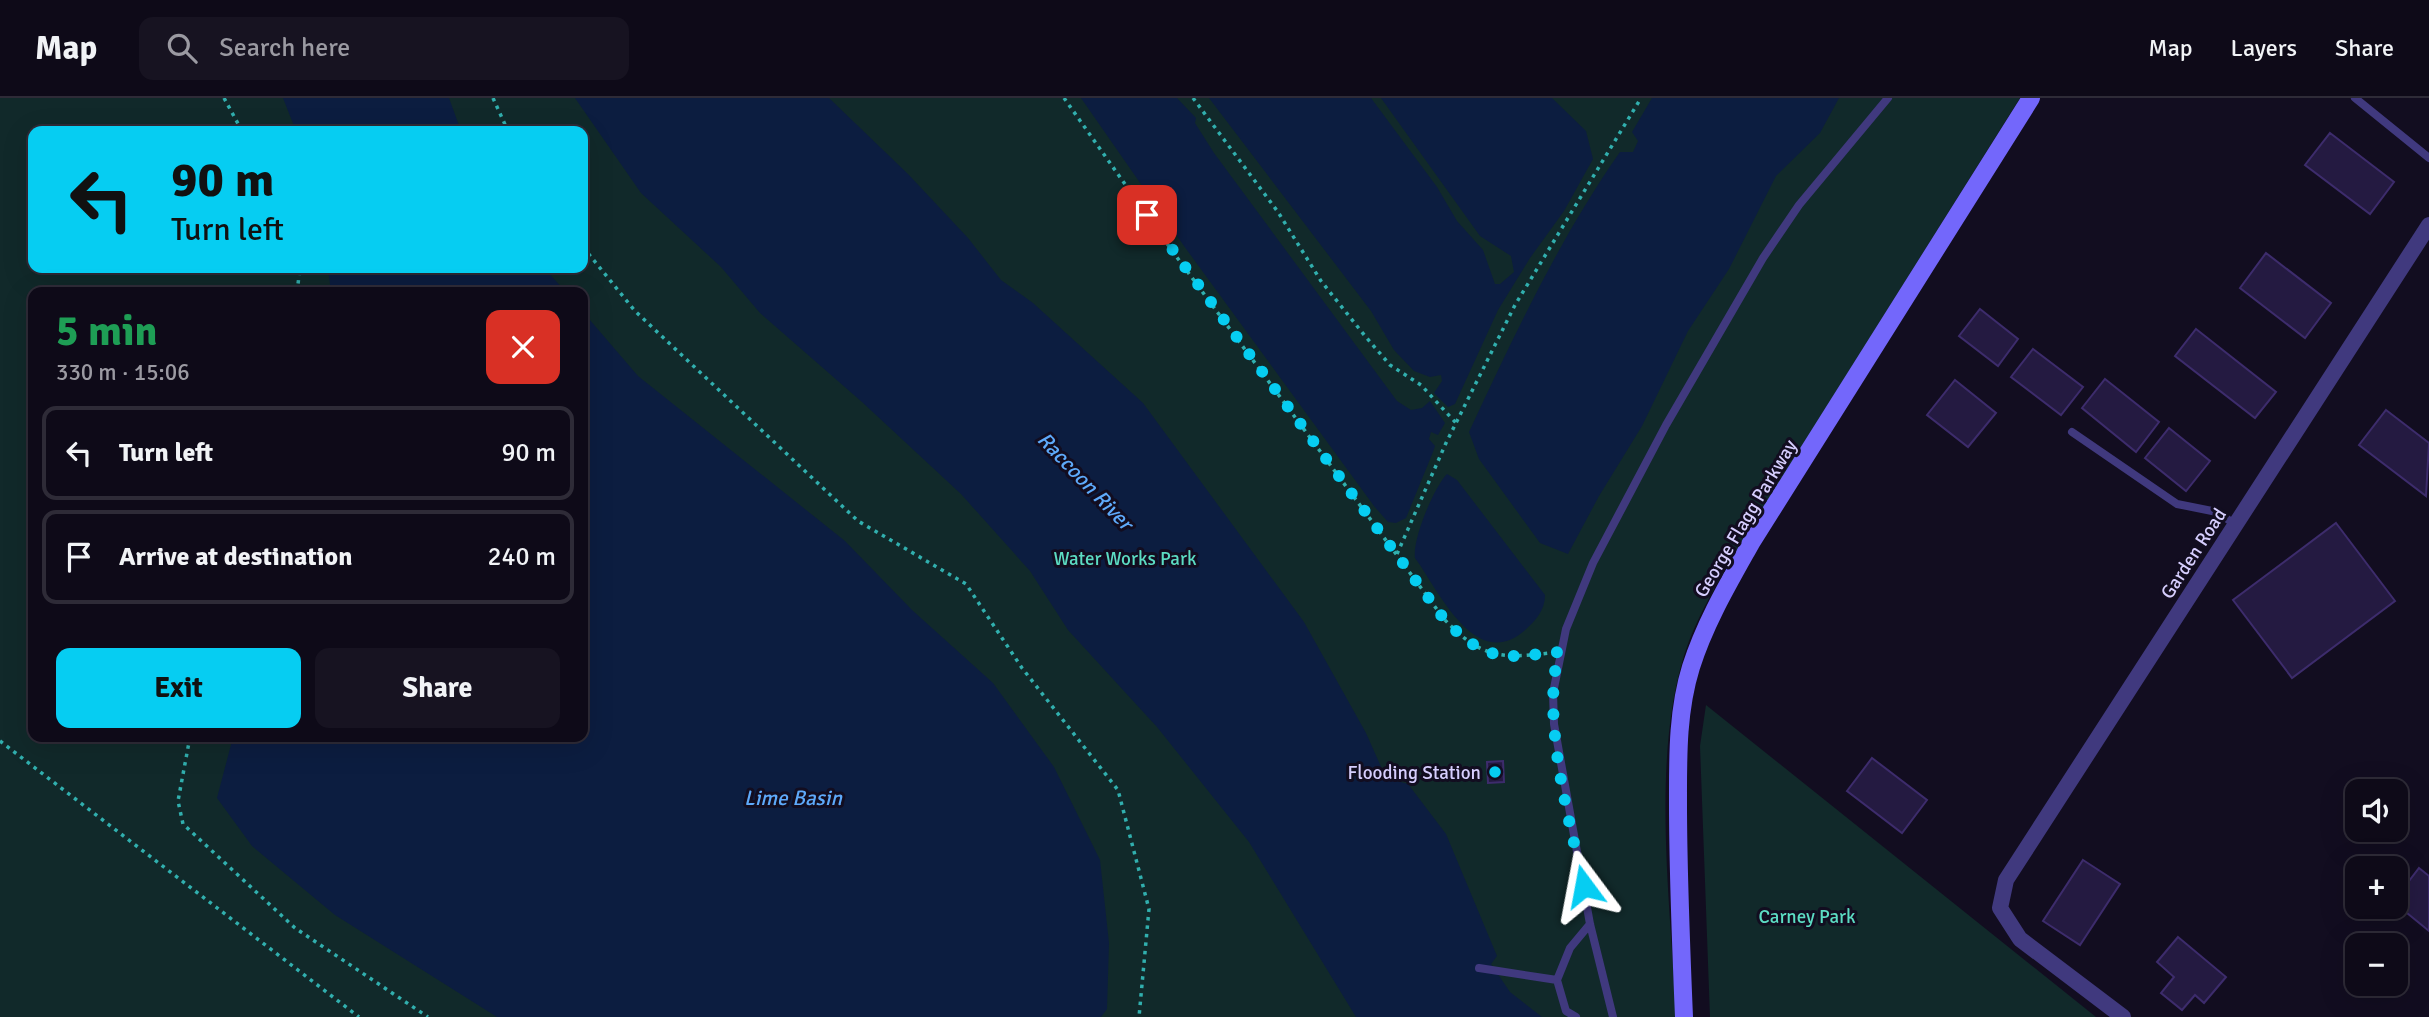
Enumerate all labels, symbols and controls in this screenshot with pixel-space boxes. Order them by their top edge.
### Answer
search box [139,17,629,80]
text: Map [35,28,97,69]
icon: search [163,29,201,67]
text: Search here [219,32,350,64]
text: Map [2148,33,2193,63]
text: Layers [2231,33,2297,63]
text: Share [2335,33,2394,63]
text: 90 m [171,150,274,210]
icon: left [56,154,147,245]
pin [1117,185,1177,245]
icon: arrive [1128,196,1166,234]
text: Turn left [171,210,284,249]
text: 5 min [56,306,157,357]
button: close [486,310,560,384]
text: 330 m · 15:06 [56,358,190,387]
water label: Raccoon River [1032,427,1140,538]
icon: left [60,434,98,472]
street label: George Flagg Parkway [1689,435,1803,602]
text: Turn left [119,437,213,469]
text: 90 m [501,437,556,469]
street label: Garden Road [2156,504,2232,603]
icon: arrive [60,538,98,576]
text: Arrive at destination [119,541,352,573]
text: 240 m [487,541,556,573]
park label: Water Works Park [1054,547,1197,571]
button: Exit [56,648,301,728]
button: Share [315,648,560,728]
place label: Flooding Station [1347,761,1481,785]
marker: Flooding Station [1487,764,1503,780]
map controls [2345,779,2408,996]
button: sound [2345,779,2408,842]
water label: Lime Basin [744,785,842,811]
position arrow [1547,849,1621,923]
button: + [2345,856,2408,919]
park label: Carney Park [1758,905,1856,929]
button: − [2345,933,2408,996]

